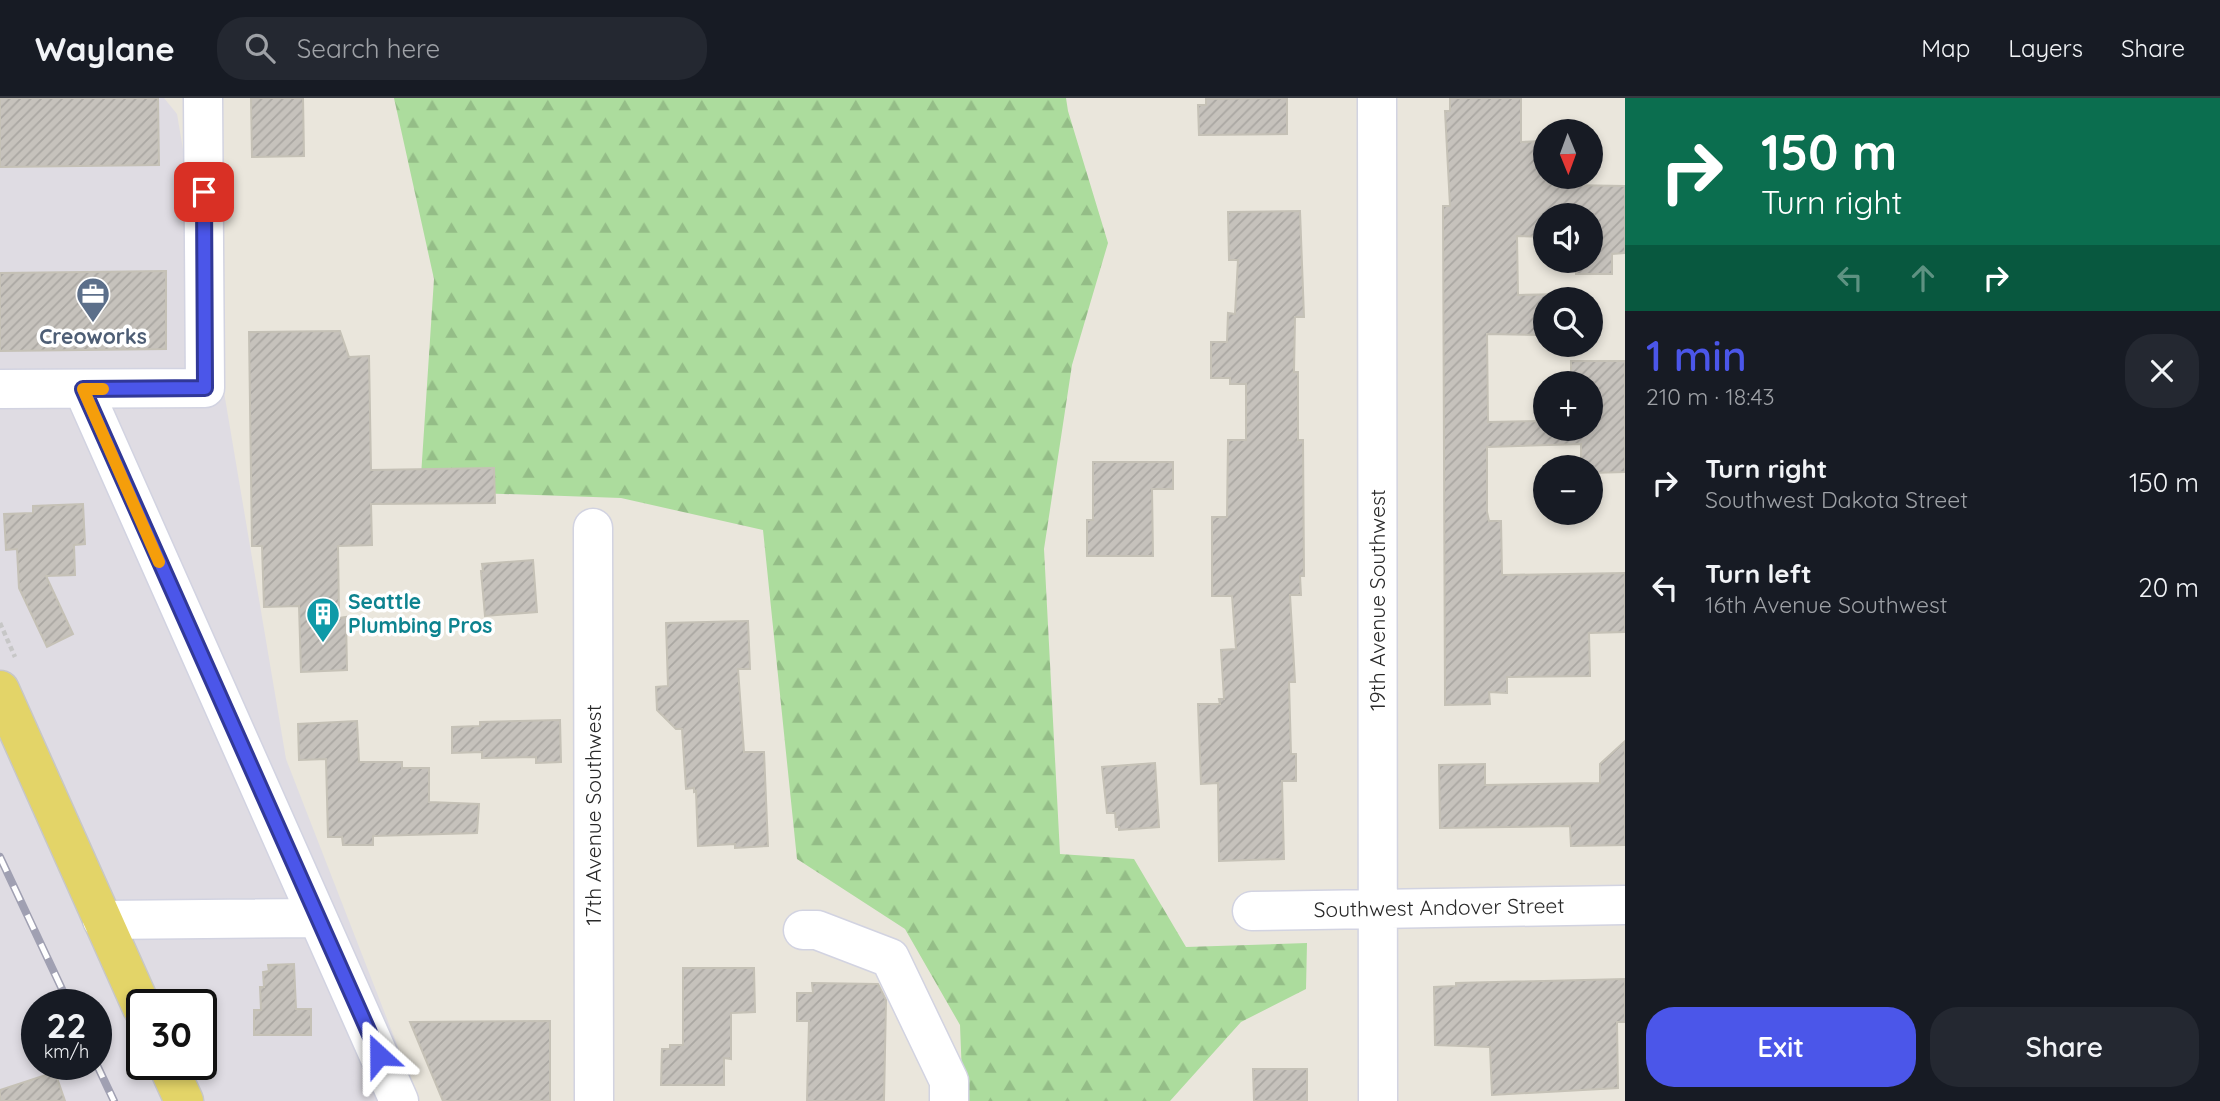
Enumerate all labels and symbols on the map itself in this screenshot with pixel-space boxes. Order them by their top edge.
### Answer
north arrow [1533,119,1603,189]
pin [174,162,234,222]
office icon: Creoworks [74,275,112,324]
place label: Creoworks [39,323,147,349]
street label: 19th Avenue Southwest [1364,489,1390,711]
place label: Seattle Plumbing Pros [348,588,492,638]
building icon: Seattle Plumbing Pros [304,595,342,644]
street label: 17th Avenue Southwest [580,705,606,925]
street label: Southwest Andover Street [1313,892,1565,922]
speed limit sign: 30 [126,989,217,1080]
position arrow [342,1018,416,1092]

